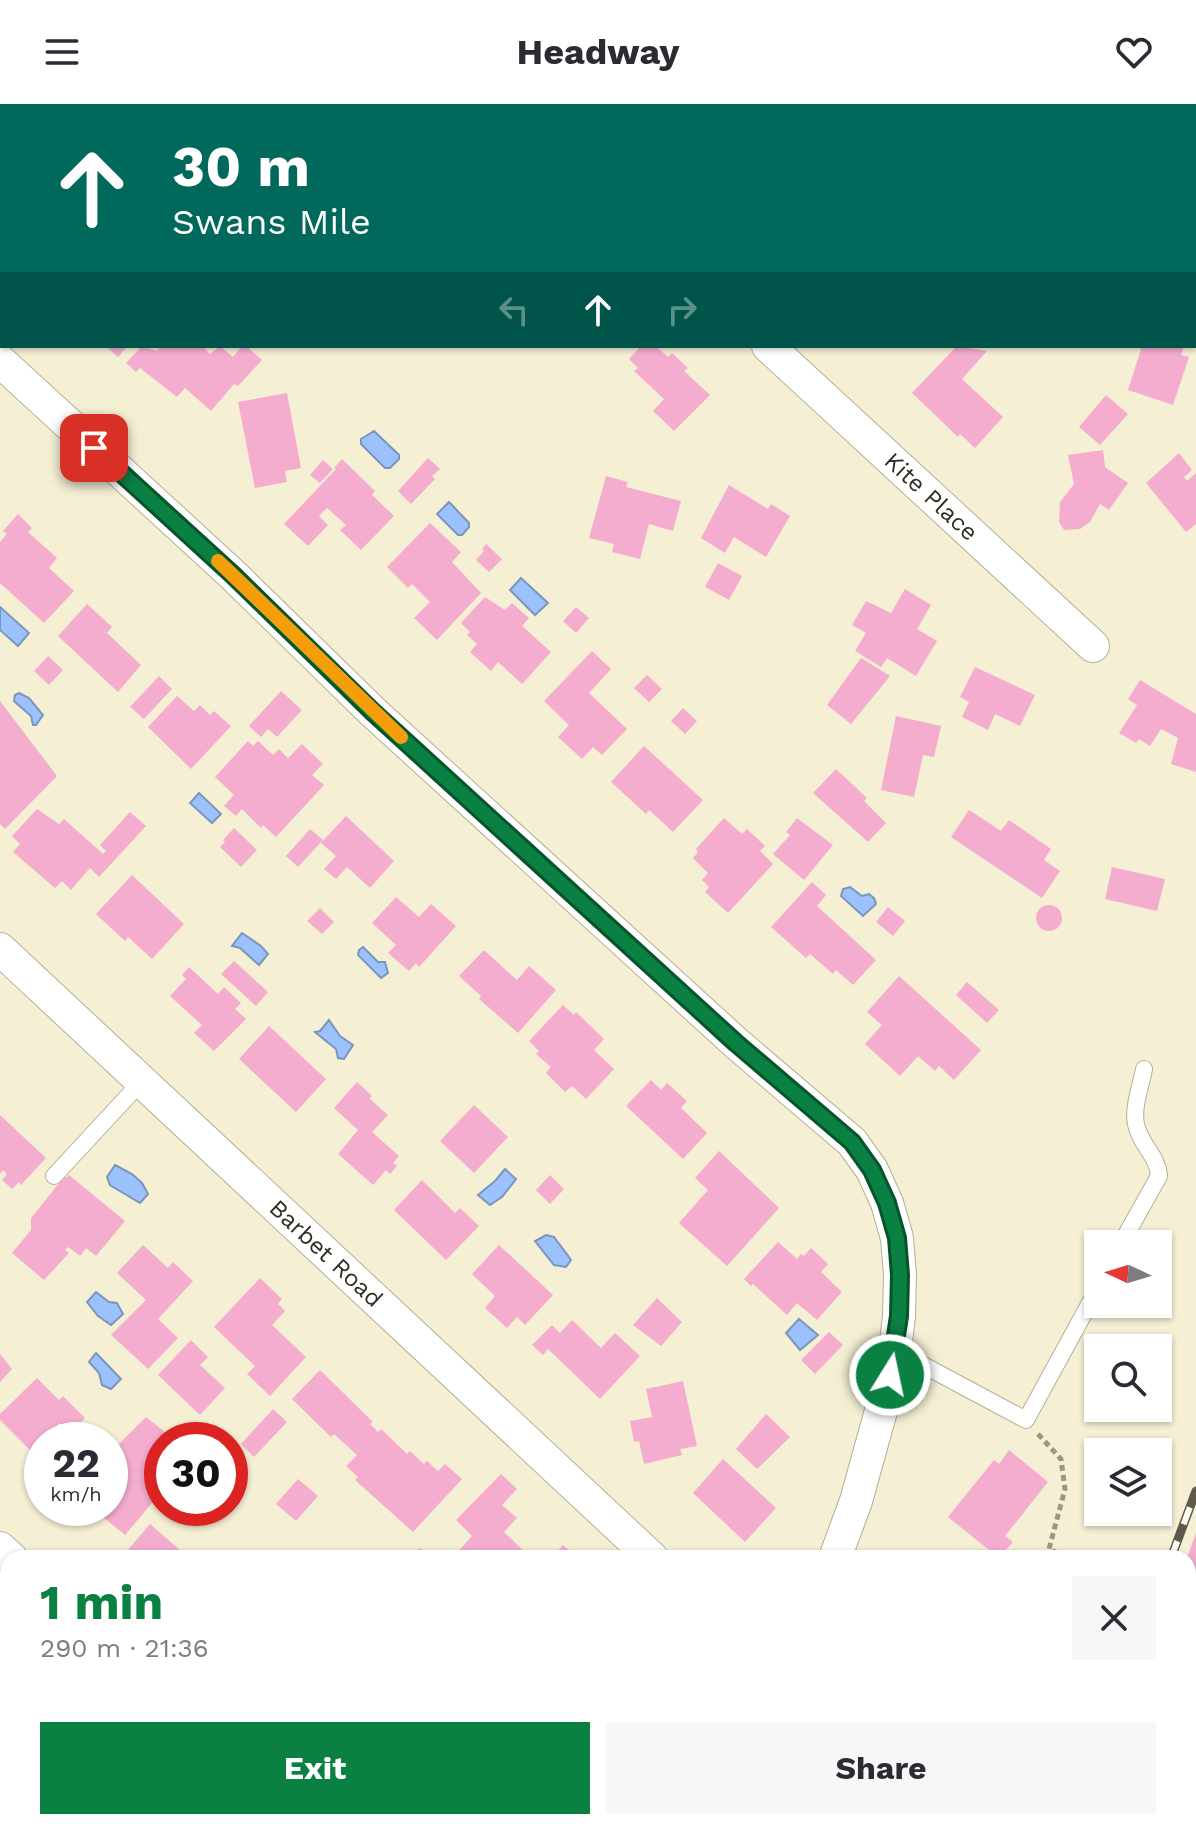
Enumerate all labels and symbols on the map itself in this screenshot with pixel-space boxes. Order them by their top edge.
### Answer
pin [60,414,128,482]
street label: Kite Place [879,447,984,547]
street label: Barbet Road [264,1194,388,1313]
north arrow [1084,1230,1172,1318]
position arrow [848,1333,932,1417]
speed limit sign: 30 [144,1422,248,1526]

